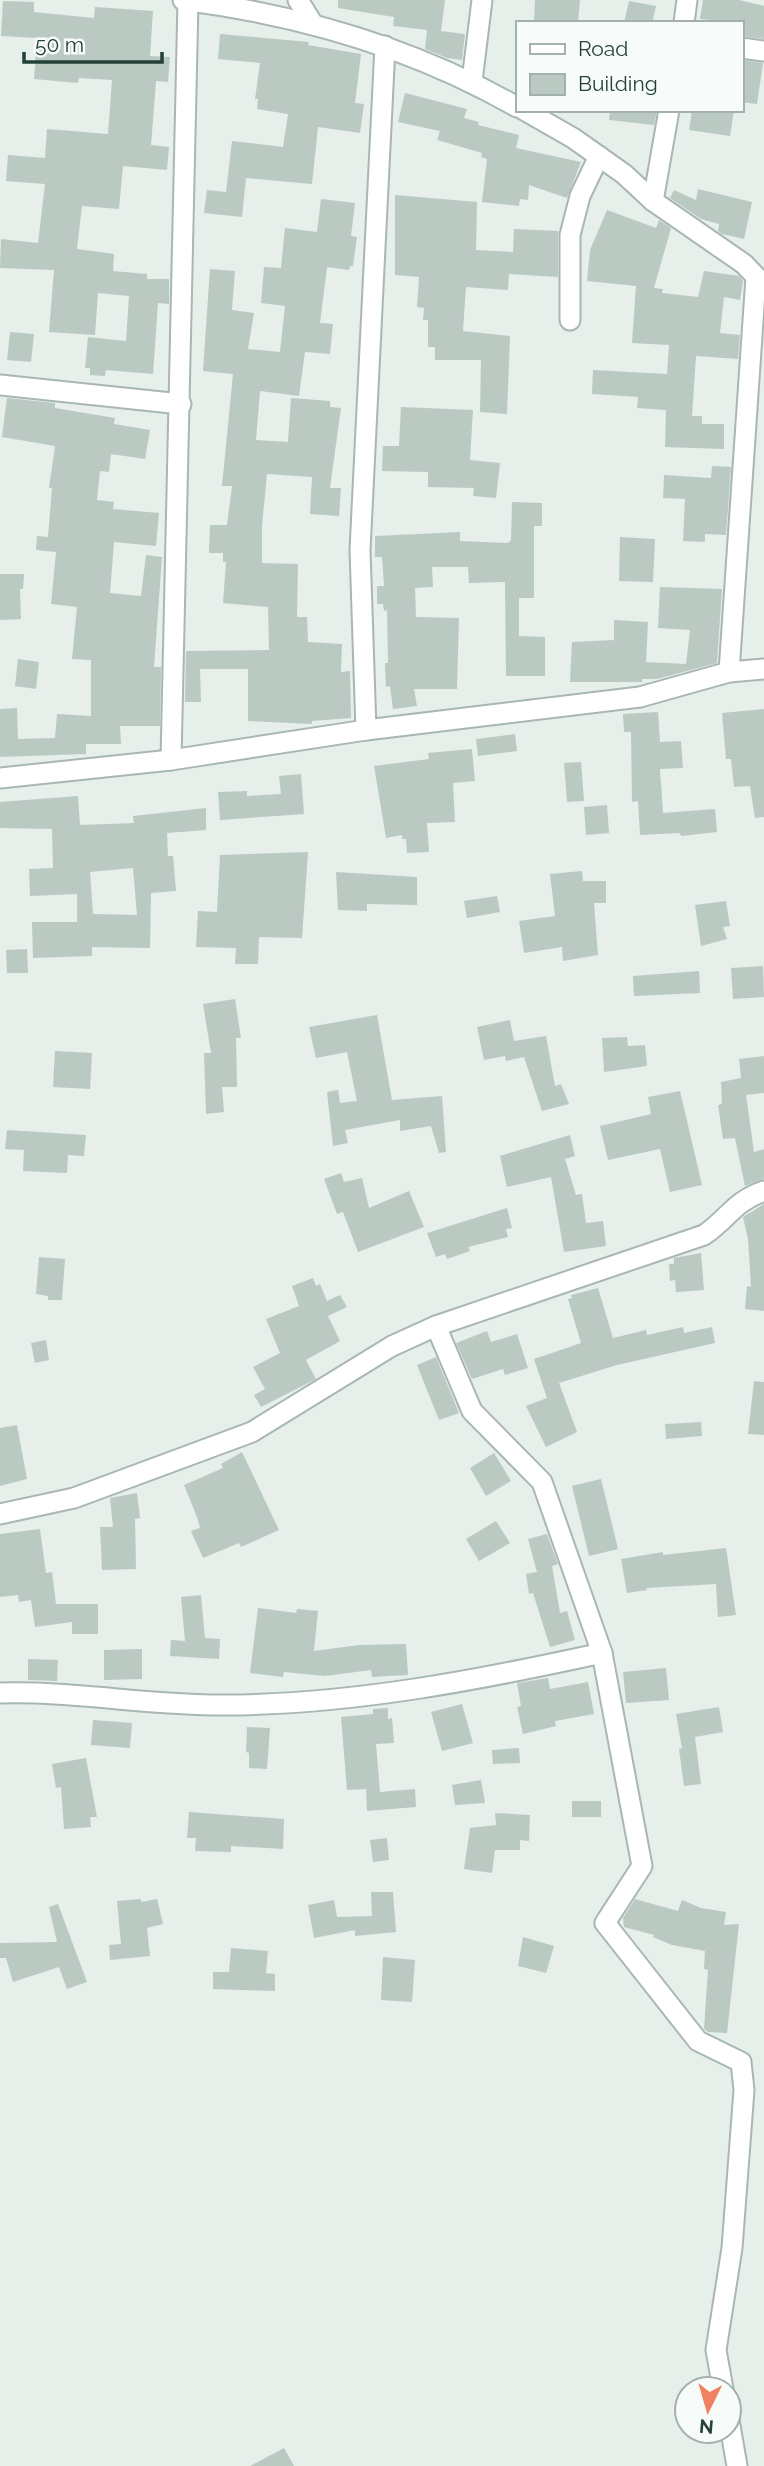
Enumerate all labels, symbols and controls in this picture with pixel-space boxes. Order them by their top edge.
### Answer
scale bar [24,21,163,65]
legend [516,21,743,112]
text: 50 m [35,32,84,57]
text: Road [578,36,628,61]
text: Building [578,71,658,96]
north arrow [673,2375,743,2445]
text: N [698,2415,715,2439]

